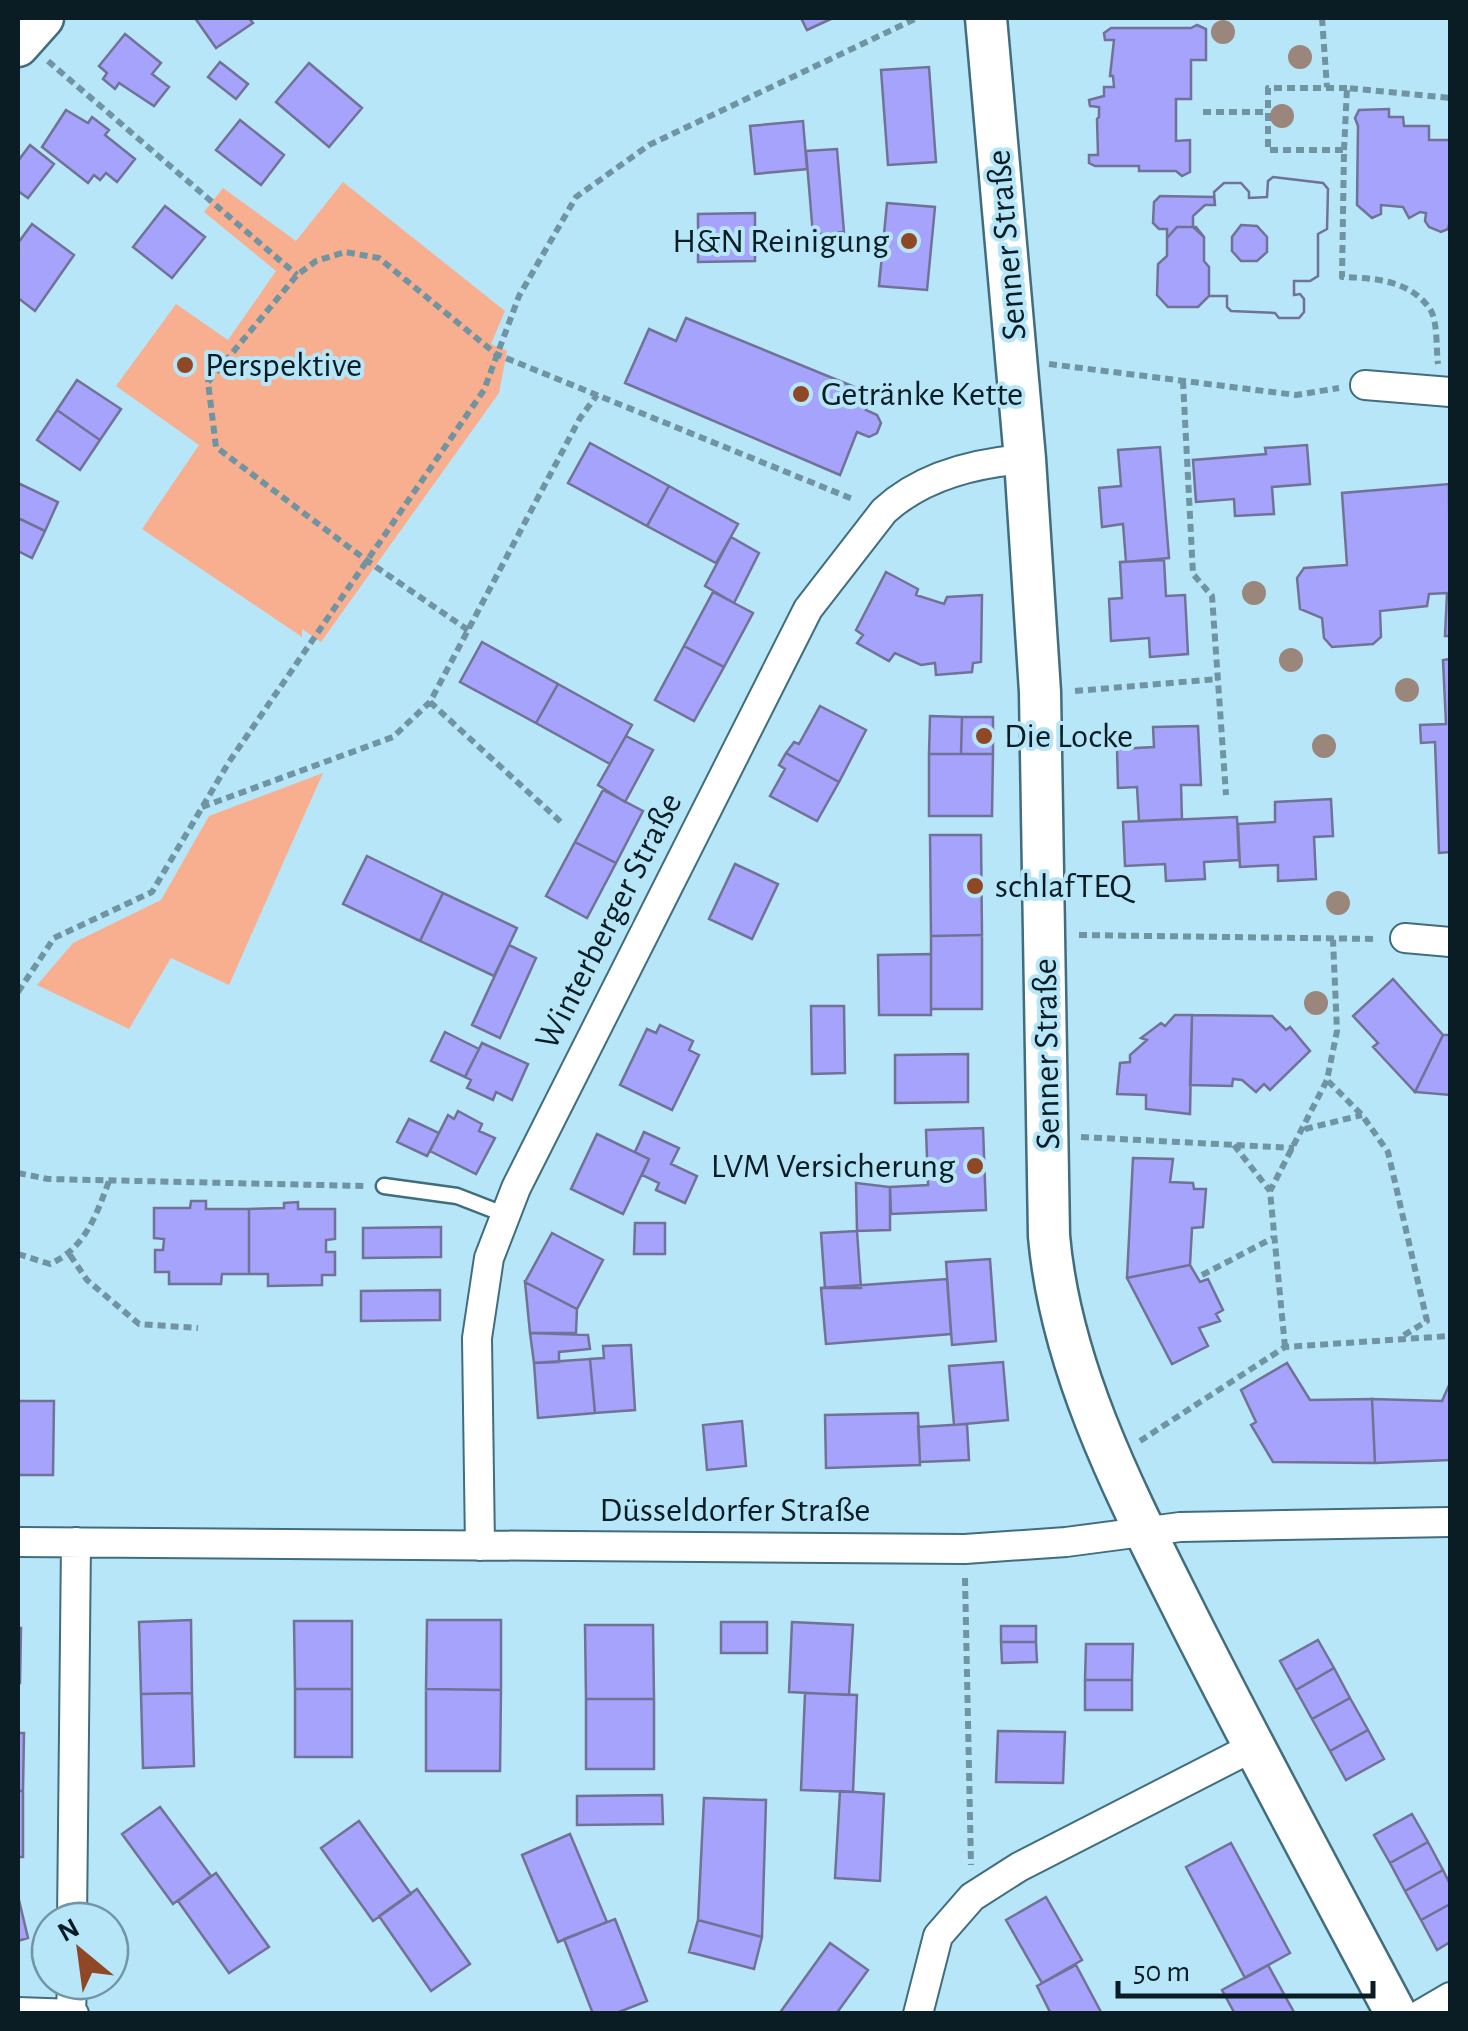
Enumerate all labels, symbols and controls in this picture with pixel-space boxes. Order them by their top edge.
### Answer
street label: Senner Straße [981,148,1033,342]
place label: H&N Reinigung [672,224,889,259]
marker: H&N Reinigung [898,230,920,252]
place label: Perspektive [205,348,362,383]
marker: Perspektive [174,354,196,376]
place label: Getränke Kette [821,377,1023,412]
marker: Getränke Kette [790,383,812,405]
place label: Die Locke [1004,719,1133,754]
marker: Die Locke [973,725,995,747]
street label: Winterberger Straße [529,787,689,1055]
place label: schlafTEQ [995,869,1136,904]
marker: schlafTEQ [964,875,986,897]
street label: Senner Straße [1028,958,1066,1150]
place label: LVM Versicherung [711,1149,955,1184]
marker: LVM Versicherung [964,1155,986,1177]
street label: Düsseldorfer Straße [600,1493,870,1528]
north arrow [30,1901,130,2001]
text: N [54,1914,84,1948]
scale bar [1118,1936,1373,1998]
text: 50 m [1133,1957,1190,1987]

